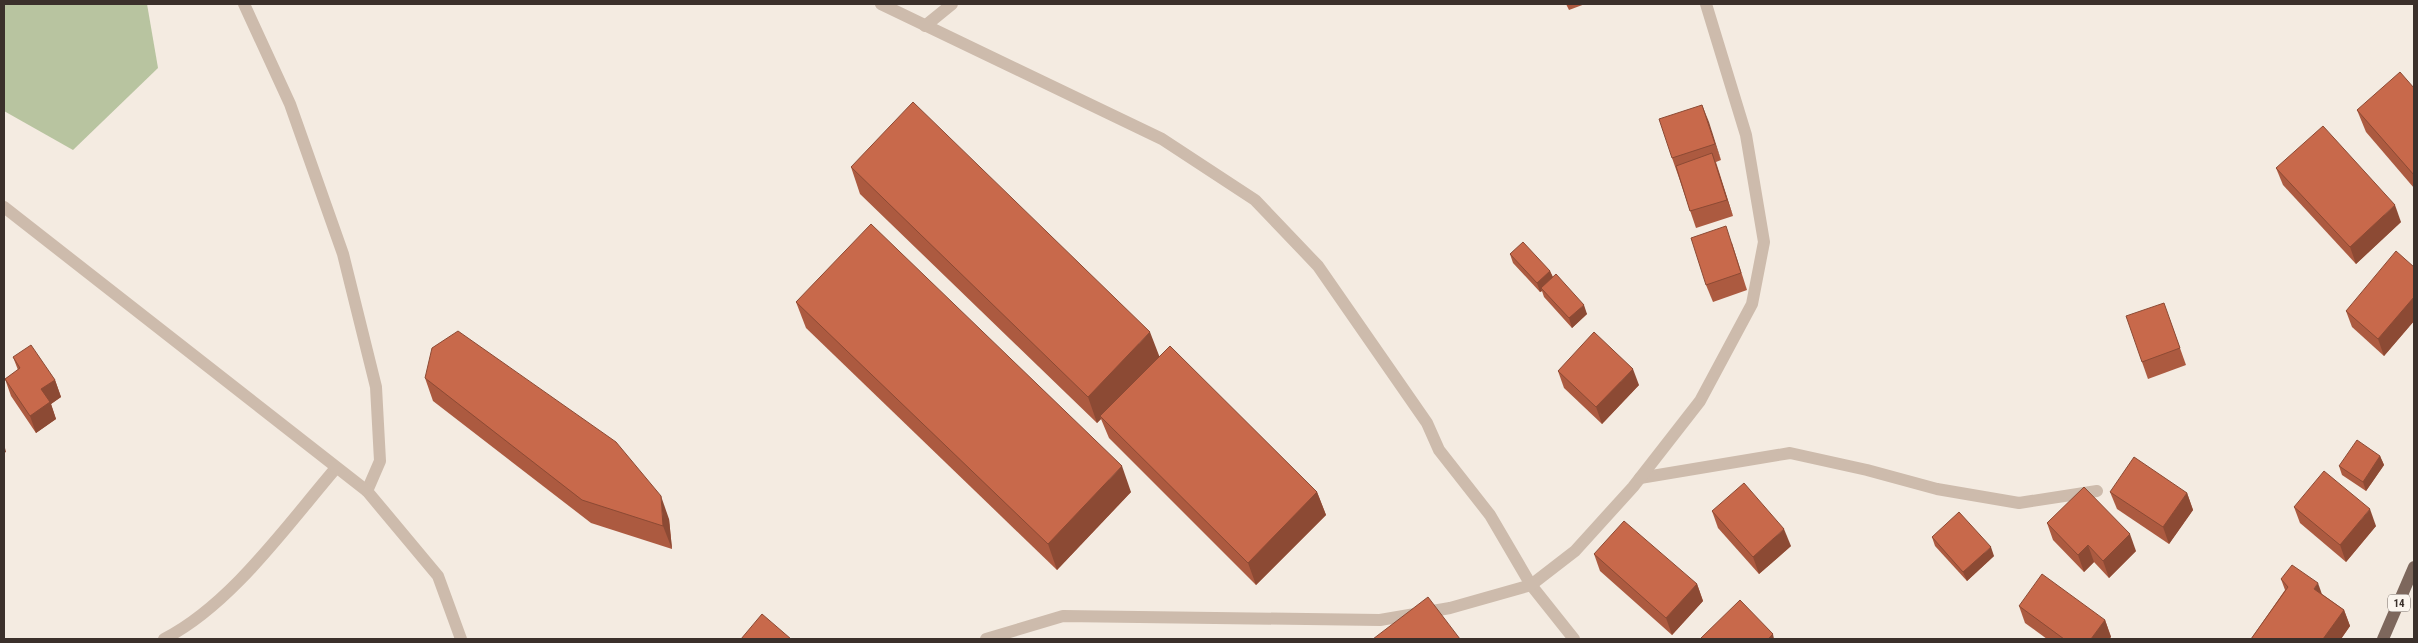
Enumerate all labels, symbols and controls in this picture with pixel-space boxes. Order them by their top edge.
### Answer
road number: 14 [2388,594,2410,612]

